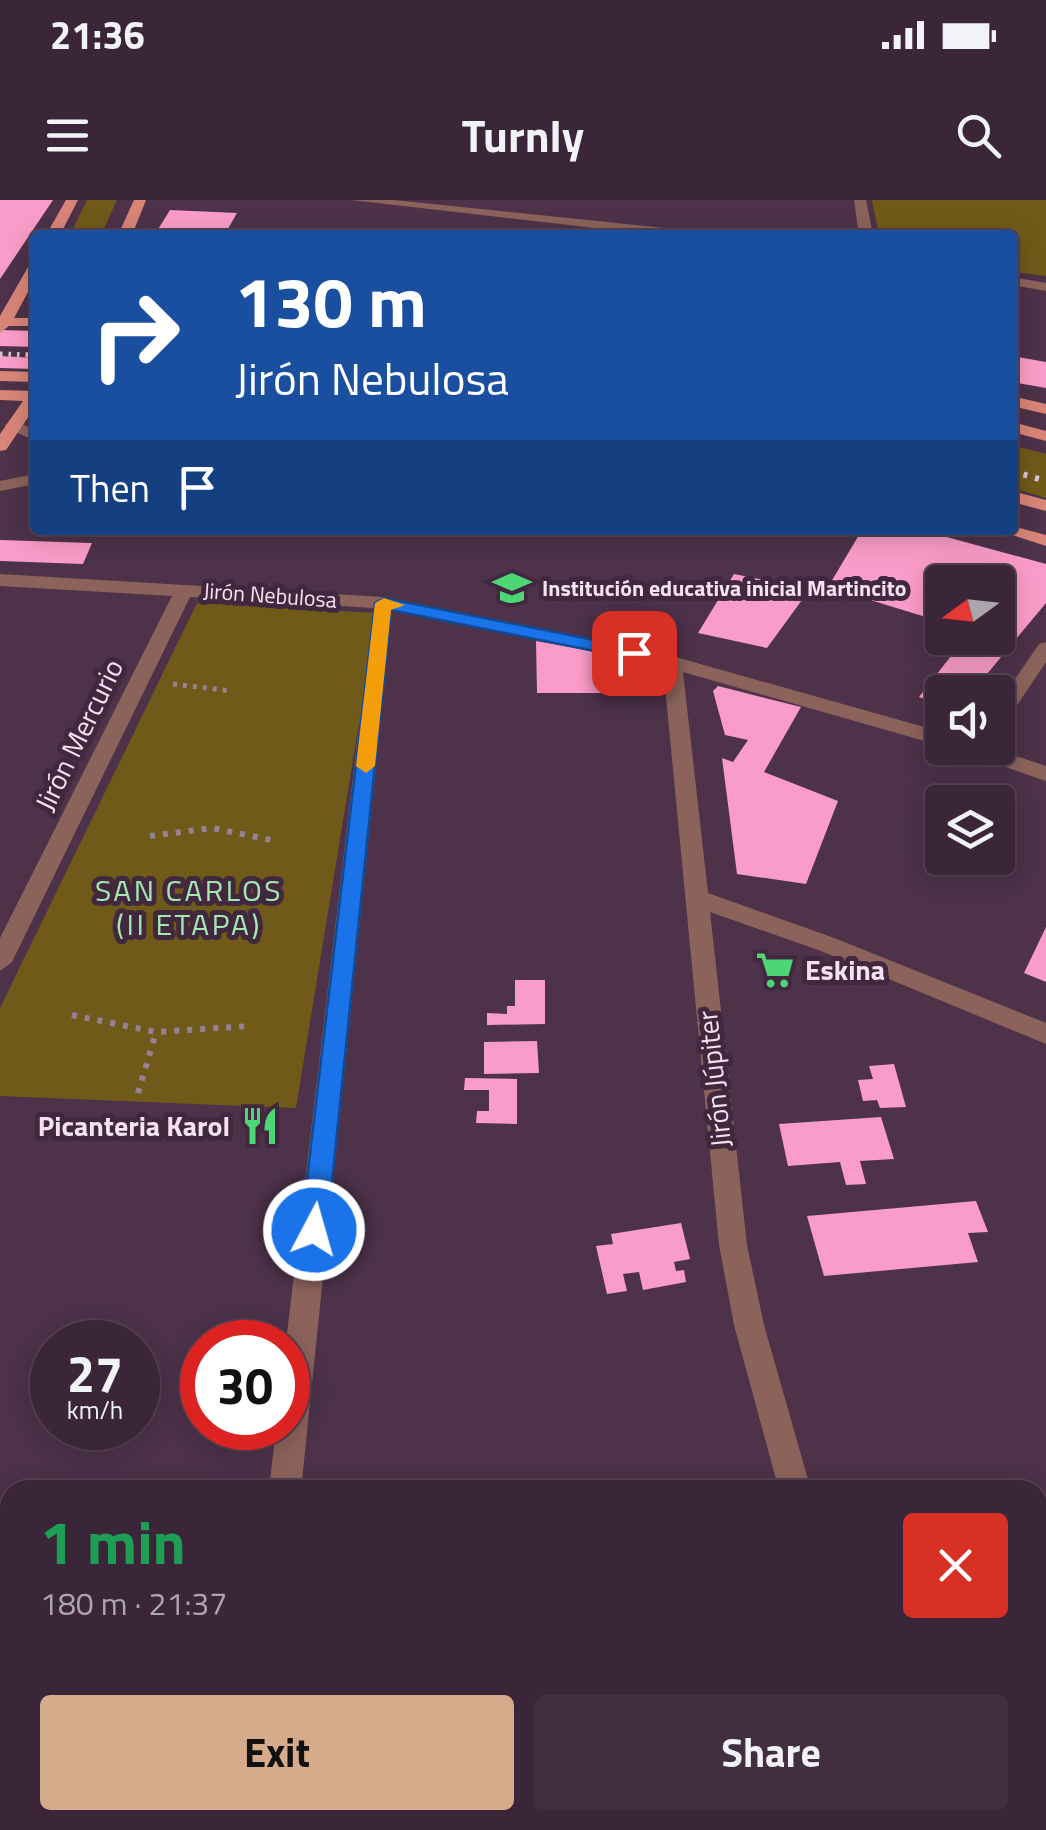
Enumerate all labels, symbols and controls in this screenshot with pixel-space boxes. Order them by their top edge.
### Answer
text: 21:36 [50,6,145,64]
text: Turnly [462,101,584,169]
icon: menu [40,108,95,163]
icon: search [951,108,1006,163]
text: 130 m [235,248,427,354]
icon: right [70,270,200,400]
text: Jirón Nebulosa [235,344,509,412]
text: Then [70,459,150,517]
icon: arrive [170,460,225,515]
north arrow [925,565,1015,655]
map controls [925,565,1015,875]
school or university icon: Institución educativa inicial Martincito [491,567,533,609]
place label: Institución educativa inicial Martincito [542,571,906,605]
street label: Jirón Nebulosa [202,573,338,617]
pin [592,611,677,696]
icon: arrive [607,626,662,681]
street label: Jirón Mercurio [23,652,134,818]
button: sound [925,675,1015,765]
button: layers [925,785,1015,875]
district label: SAN CARLOS (II ETAPA) [95,867,283,947]
place label: Eskina [805,948,885,991]
supermarket icon: Eskina [754,949,796,991]
street label: Jirón Júpiter [685,1008,742,1149]
place label: Picanteria Karol [38,1104,230,1147]
restaurant icon: Picanteria Karol [239,1105,281,1147]
position arrow [262,1178,366,1282]
speed limit sign: 30 [180,1320,310,1450]
text: 27 [67,1335,123,1411]
text: km/h [67,1391,123,1429]
text: 1 min [40,1496,186,1587]
button: close [903,1513,1008,1618]
text: 180 m · 21:37 [40,1579,227,1627]
button: Exit [40,1695,514,1810]
button: Share [534,1695,1008,1810]

